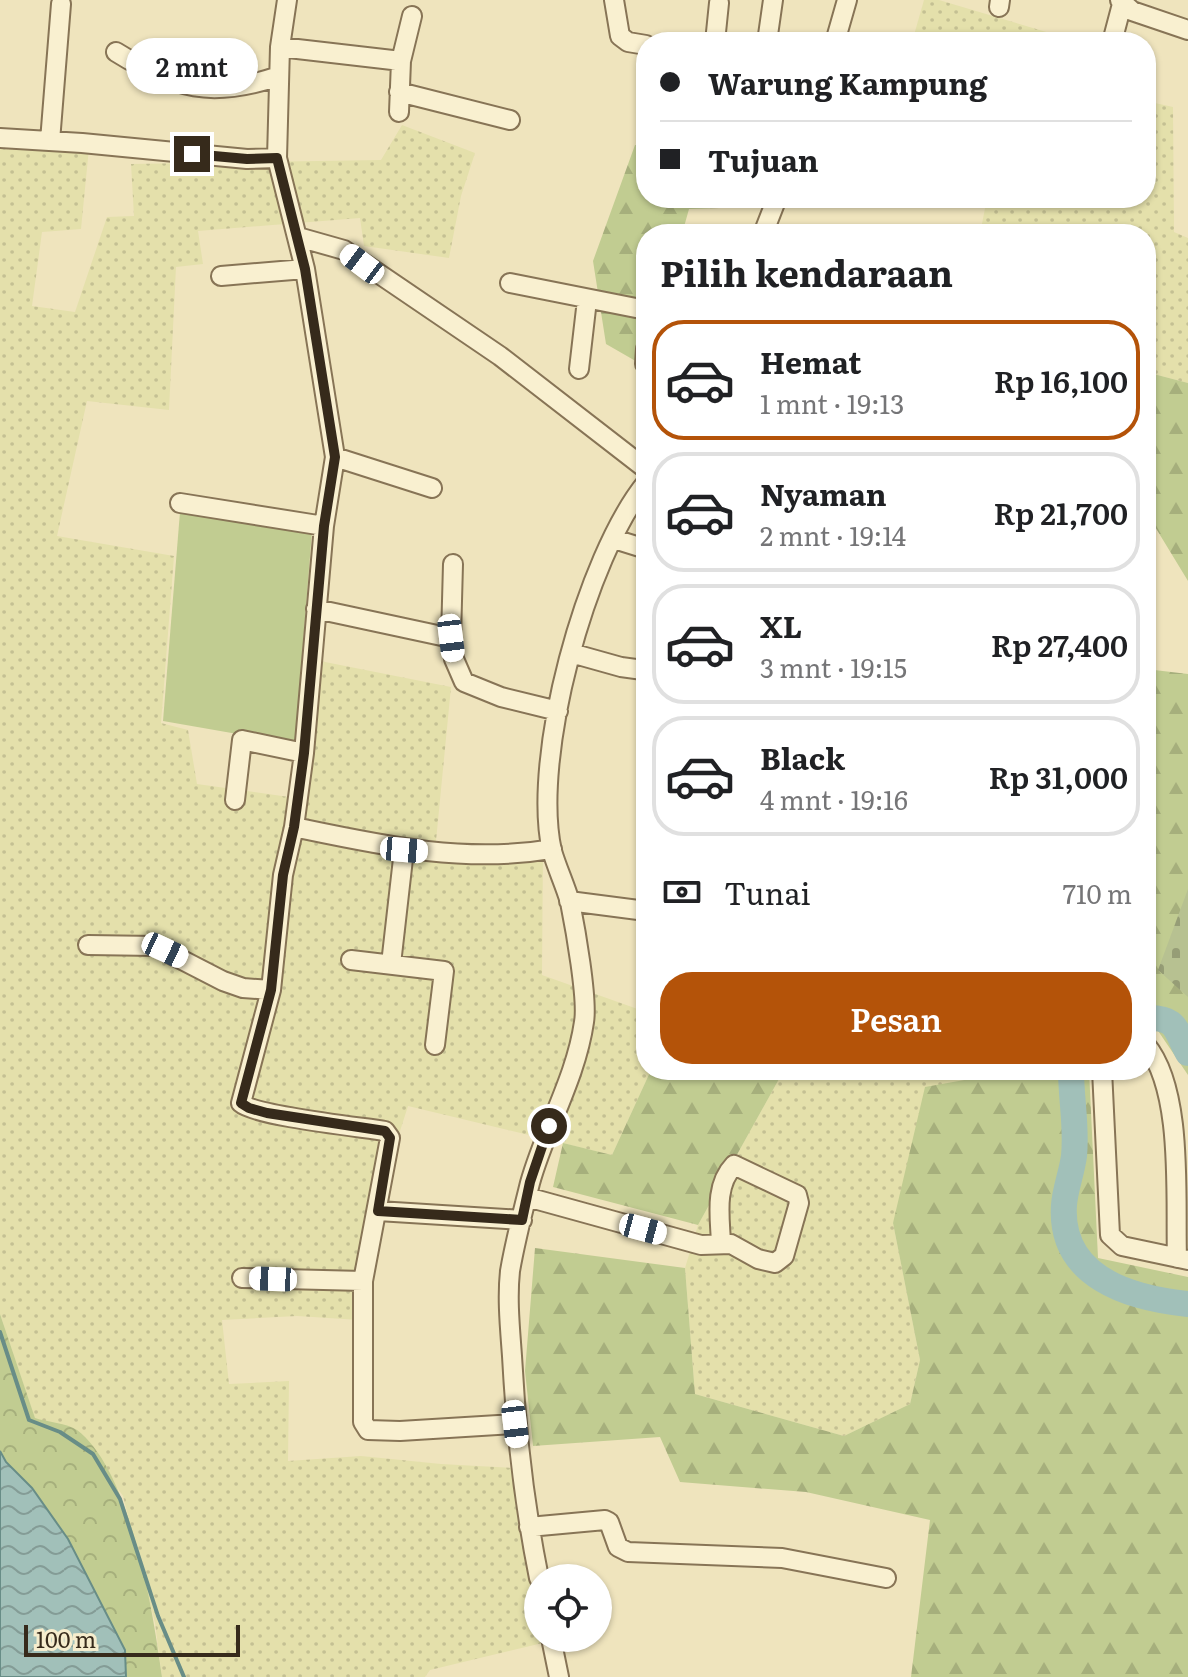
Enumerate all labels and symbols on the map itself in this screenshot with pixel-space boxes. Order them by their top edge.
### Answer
callout: 2 mnt [126,38,258,94]
route end [174,136,210,172]
car [336,240,388,288]
car [436,613,466,663]
car [379,836,429,864]
car [138,929,192,971]
route start [531,1108,567,1144]
car [617,1211,669,1247]
car [249,1266,297,1292]
car [500,1399,530,1449]
scale bar [24,1621,240,1657]

